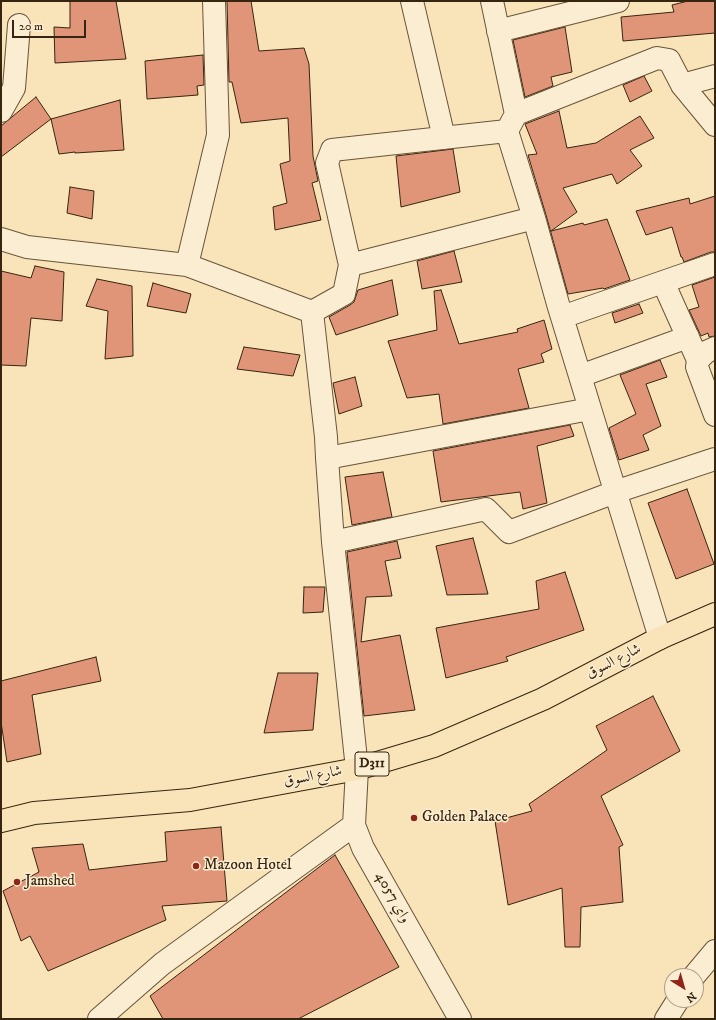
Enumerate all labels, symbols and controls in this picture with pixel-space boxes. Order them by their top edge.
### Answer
scale bar [14,12,88,38]
text: 20 m [19,19,43,34]
street label: شارع السوق [584,641,644,683]
road number: D311 [355,752,389,776]
street label: شارع السوق [282,763,344,791]
place label: Golden Palace [422,809,508,827]
marker: Golden Palace [409,813,419,823]
place label: Mazoon Hotel [204,857,291,875]
marker: Mazoon Hotel [191,861,201,871]
street label: واي 4057 [370,869,414,927]
place label: Jamshed [25,873,75,891]
marker: Jamshed [12,877,22,887]
north arrow [664,968,704,1008]
text: N [683,988,698,1005]

